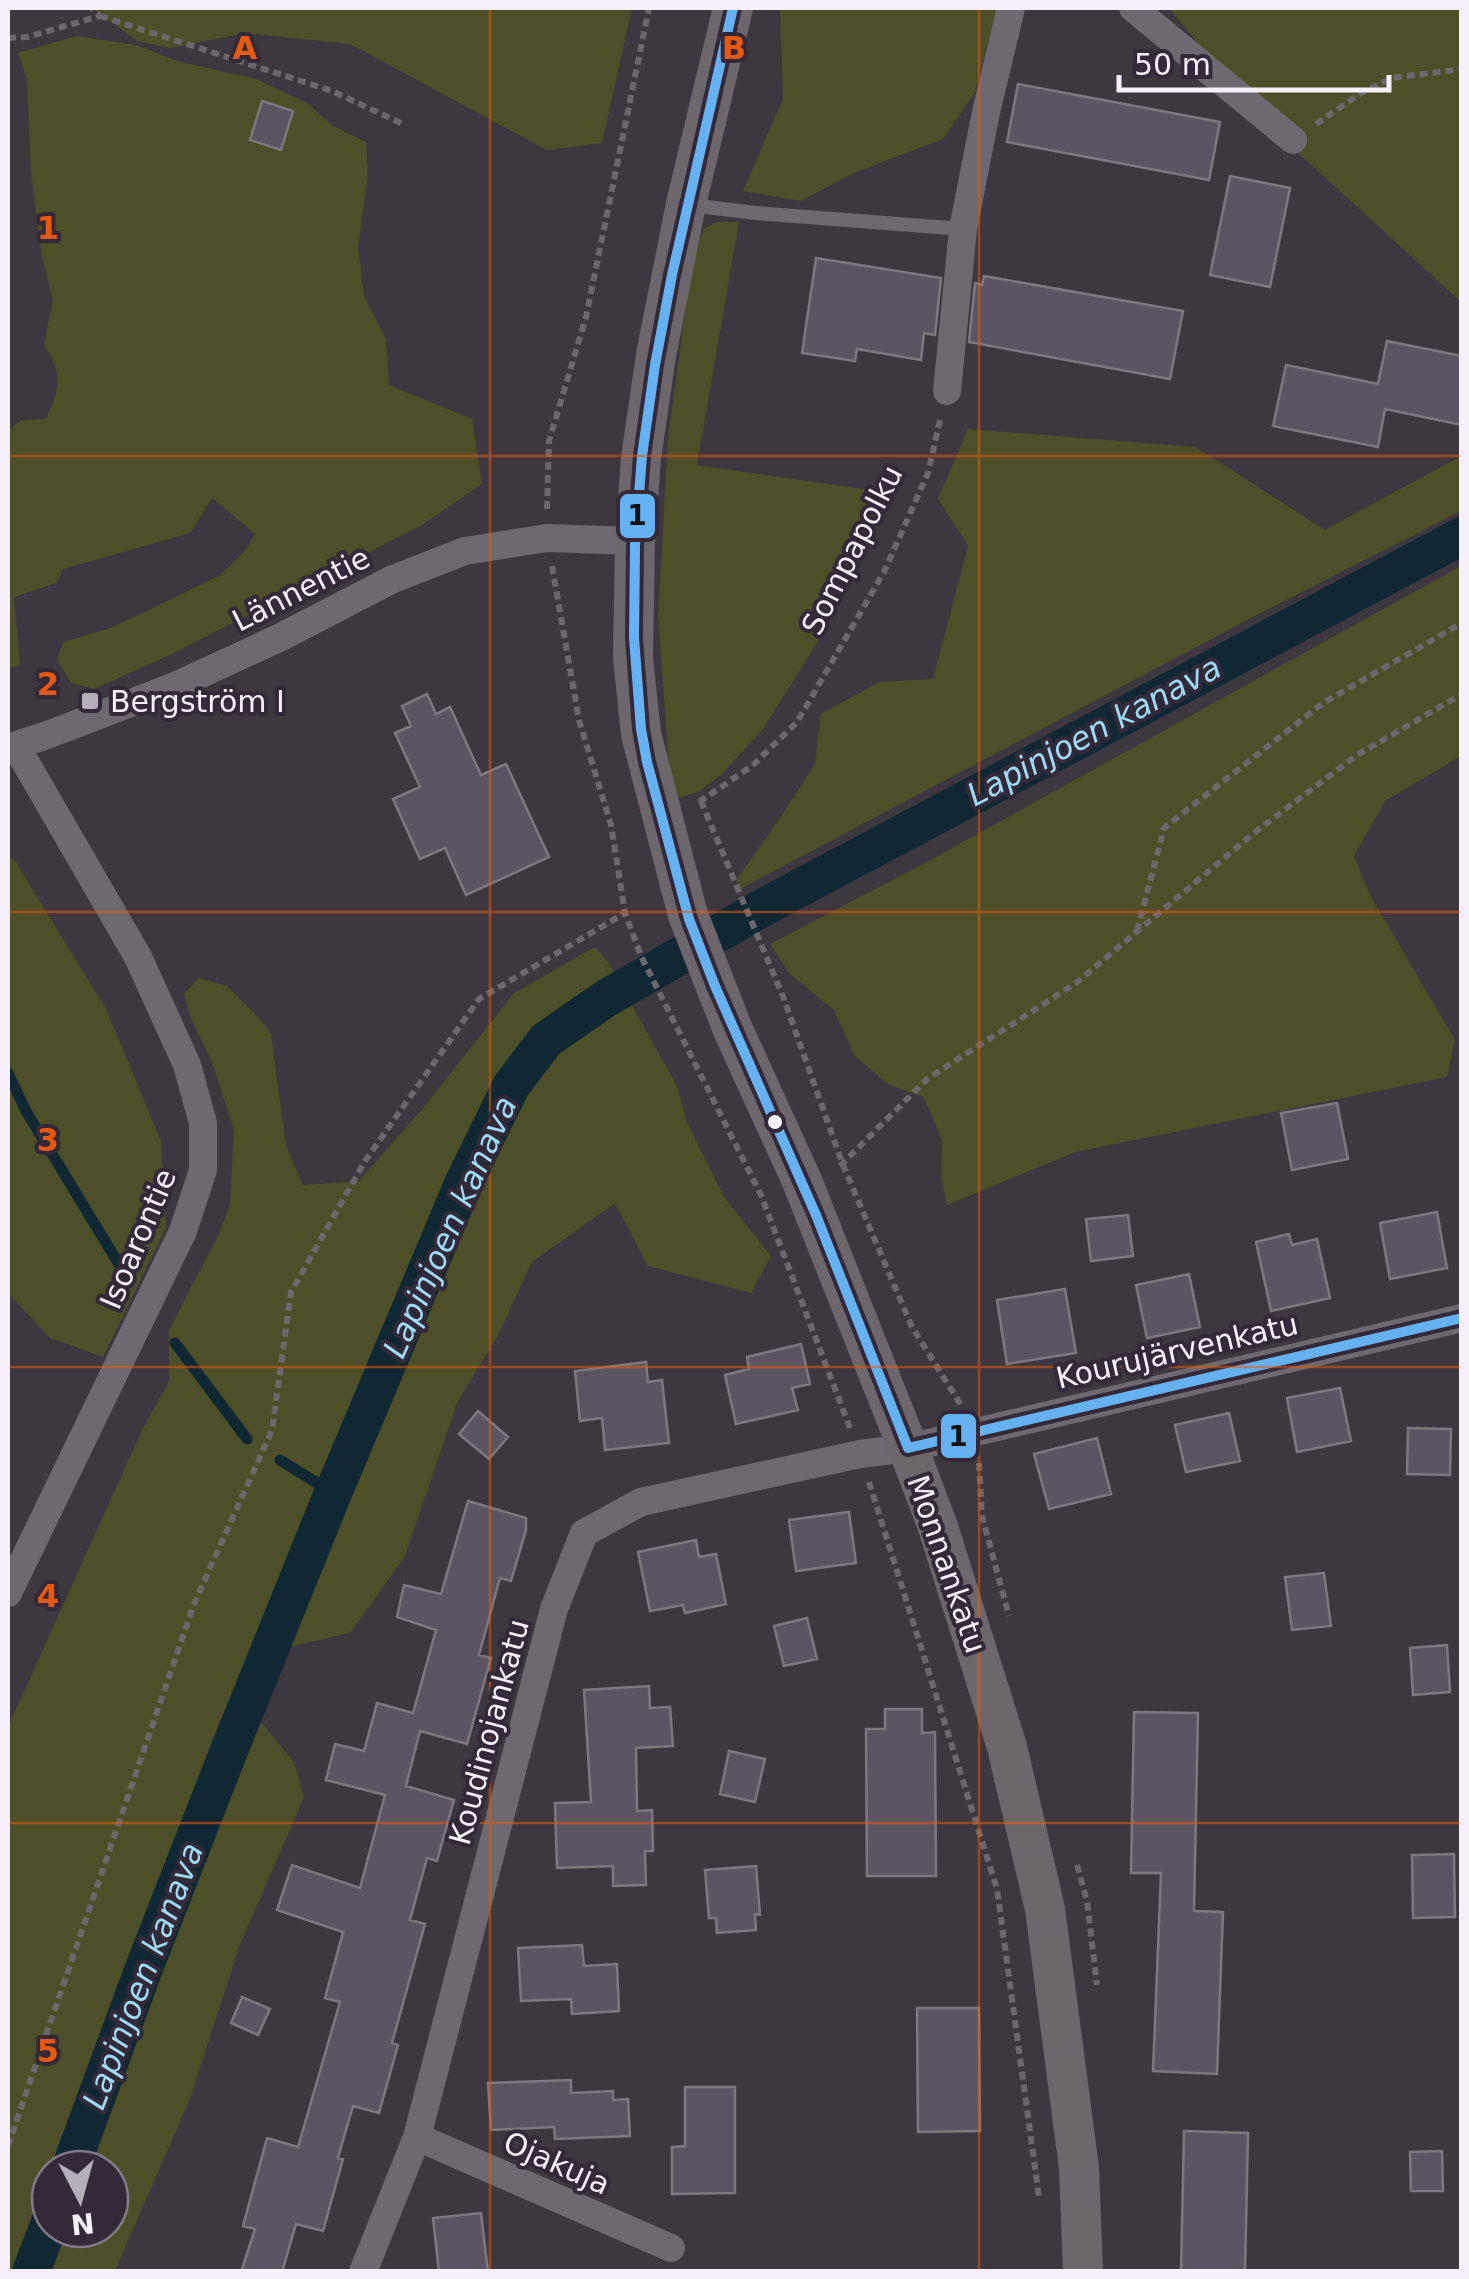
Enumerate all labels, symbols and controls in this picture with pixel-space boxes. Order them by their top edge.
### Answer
text: A [233,29,258,67]
text: B [722,29,746,67]
scale bar [1119,30,1389,92]
text: 50 m [1134,47,1211,82]
text: 1 [37,209,59,247]
street label: Sompapolku [794,460,910,640]
line badge: 1 [618,492,657,540]
text: 1 [627,499,647,532]
street label: Lännentie [227,540,375,638]
water label: Lapinjoen kanava [961,648,1227,814]
text: 2 [37,665,59,703]
place label: Bergström I [110,684,285,719]
marker: Bergström I [79,690,101,712]
water label: Lapinjoen kanava [375,1090,525,1364]
unlabelled marker [765,1112,785,1132]
text: 3 [37,1121,59,1159]
street label: Isoarontie [93,1164,183,1314]
street label: Kourujärvenkatu [1053,1306,1301,1396]
line badge: 1 [939,1412,978,1460]
text: 1 [948,1420,968,1453]
street label: Monnankatu [900,1471,994,1657]
text: 4 [37,1577,59,1615]
street label: Koudinojankatu [442,1615,536,1849]
water label: Lapinjoen kanava [75,1838,211,2114]
text: 5 [37,2032,59,2070]
street label: Ojakuja [498,2124,616,2202]
north arrow [30,2149,130,2249]
text: N [69,2206,96,2241]

